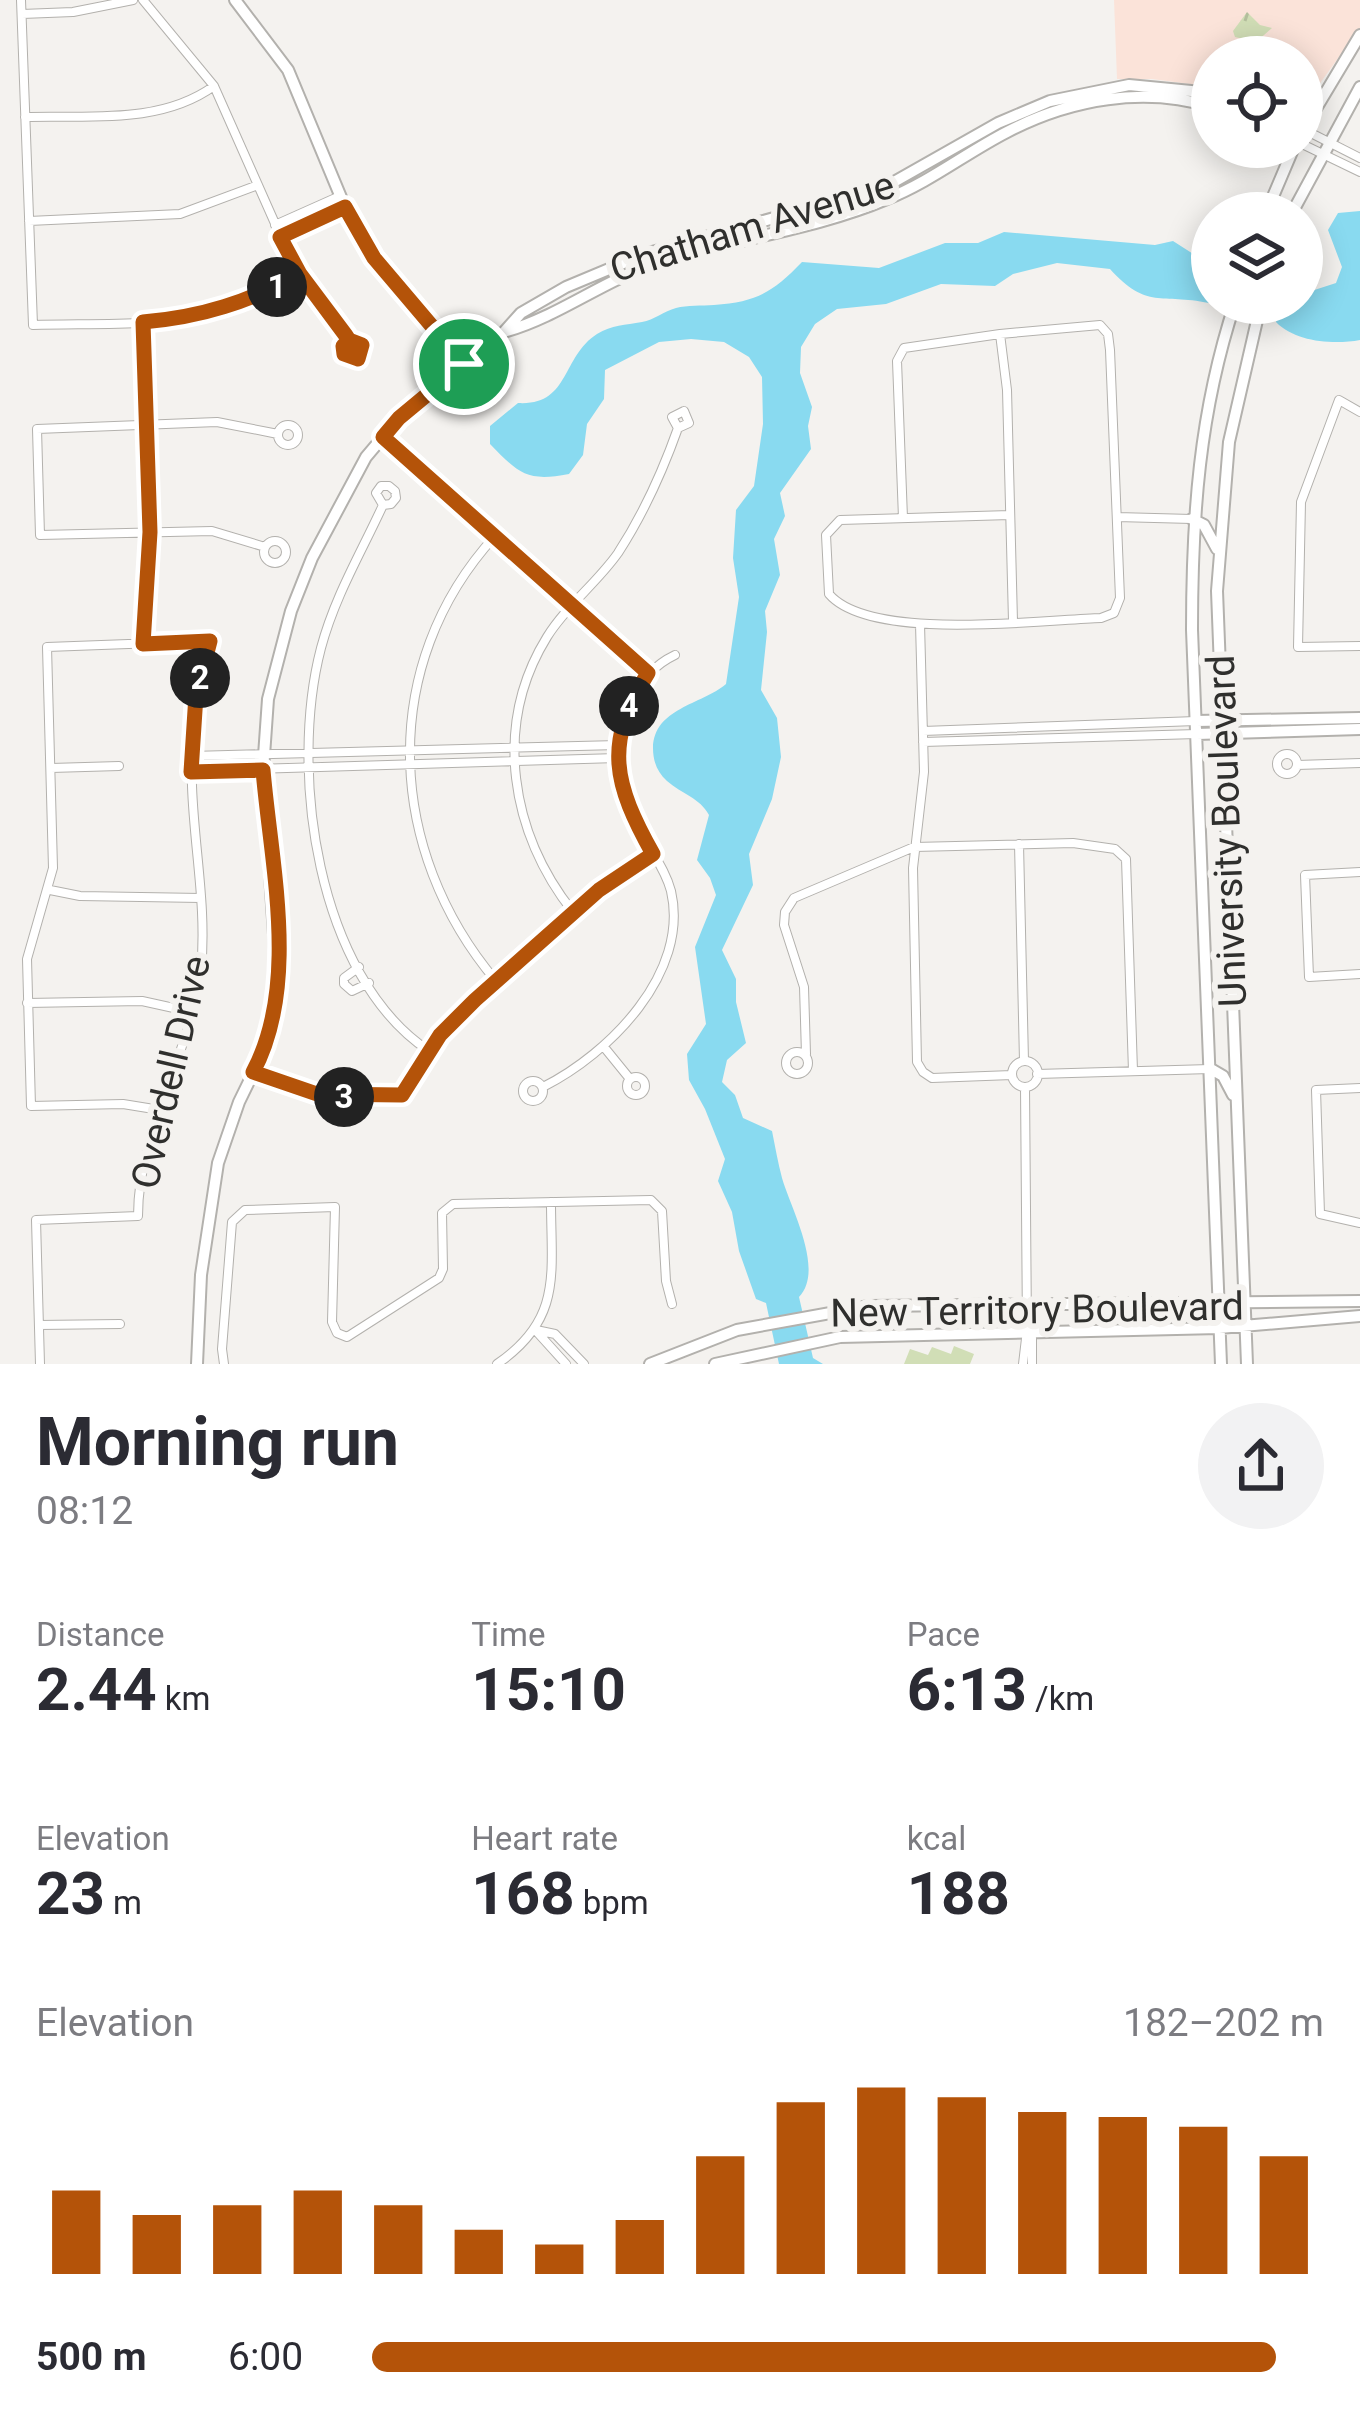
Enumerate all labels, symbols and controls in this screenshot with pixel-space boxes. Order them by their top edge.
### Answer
map controls [1191,36,1323,324]
button: locate [1191,36,1323,168]
street label: Chatham Avenue [605,162,900,292]
button: layers [1191,192,1323,324]
pin: 1 [247,257,307,317]
text: 1 [268,267,286,306]
pin [413,313,515,415]
icon: arrive [431,331,497,397]
pin: 2 [170,648,230,708]
street label: University Boulevard [1198,654,1256,1008]
text: 2 [191,658,209,697]
pin: 4 [599,676,659,736]
text: 4 [620,686,638,725]
street label: Overdell Drive [122,951,220,1193]
pin: 3 [314,1067,374,1127]
text: 3 [335,1077,353,1116]
street label: New Territory Boulevard [830,1283,1244,1337]
button: share [1198,1403,1324,1529]
text: Morning run [36,1404,399,1481]
text: 08:12 [36,1488,133,1534]
text: Distance [36,1615,164,1654]
text: Time [471,1615,545,1654]
text: Pace [907,1615,980,1654]
text: 2.44 [36,1654,157,1725]
text: 15:10 [471,1654,626,1725]
text: 6:13 [907,1654,1027,1725]
text: km [157,1679,211,1718]
text: /km [1027,1679,1094,1718]
text: Elevation [36,1819,170,1858]
text: Heart rate [471,1819,618,1858]
text: kcal [907,1819,966,1858]
text: 23 [36,1858,105,1929]
text: 168 [471,1858,575,1929]
text: 188 [907,1858,1010,1929]
text: m [105,1883,142,1922]
text: bpm [575,1883,649,1922]
text: Elevation [36,2000,194,2046]
text: 182–202 m [1123,2000,1324,2046]
text: 500 m [36,2334,147,2380]
text: 6:00 [228,2334,303,2380]

